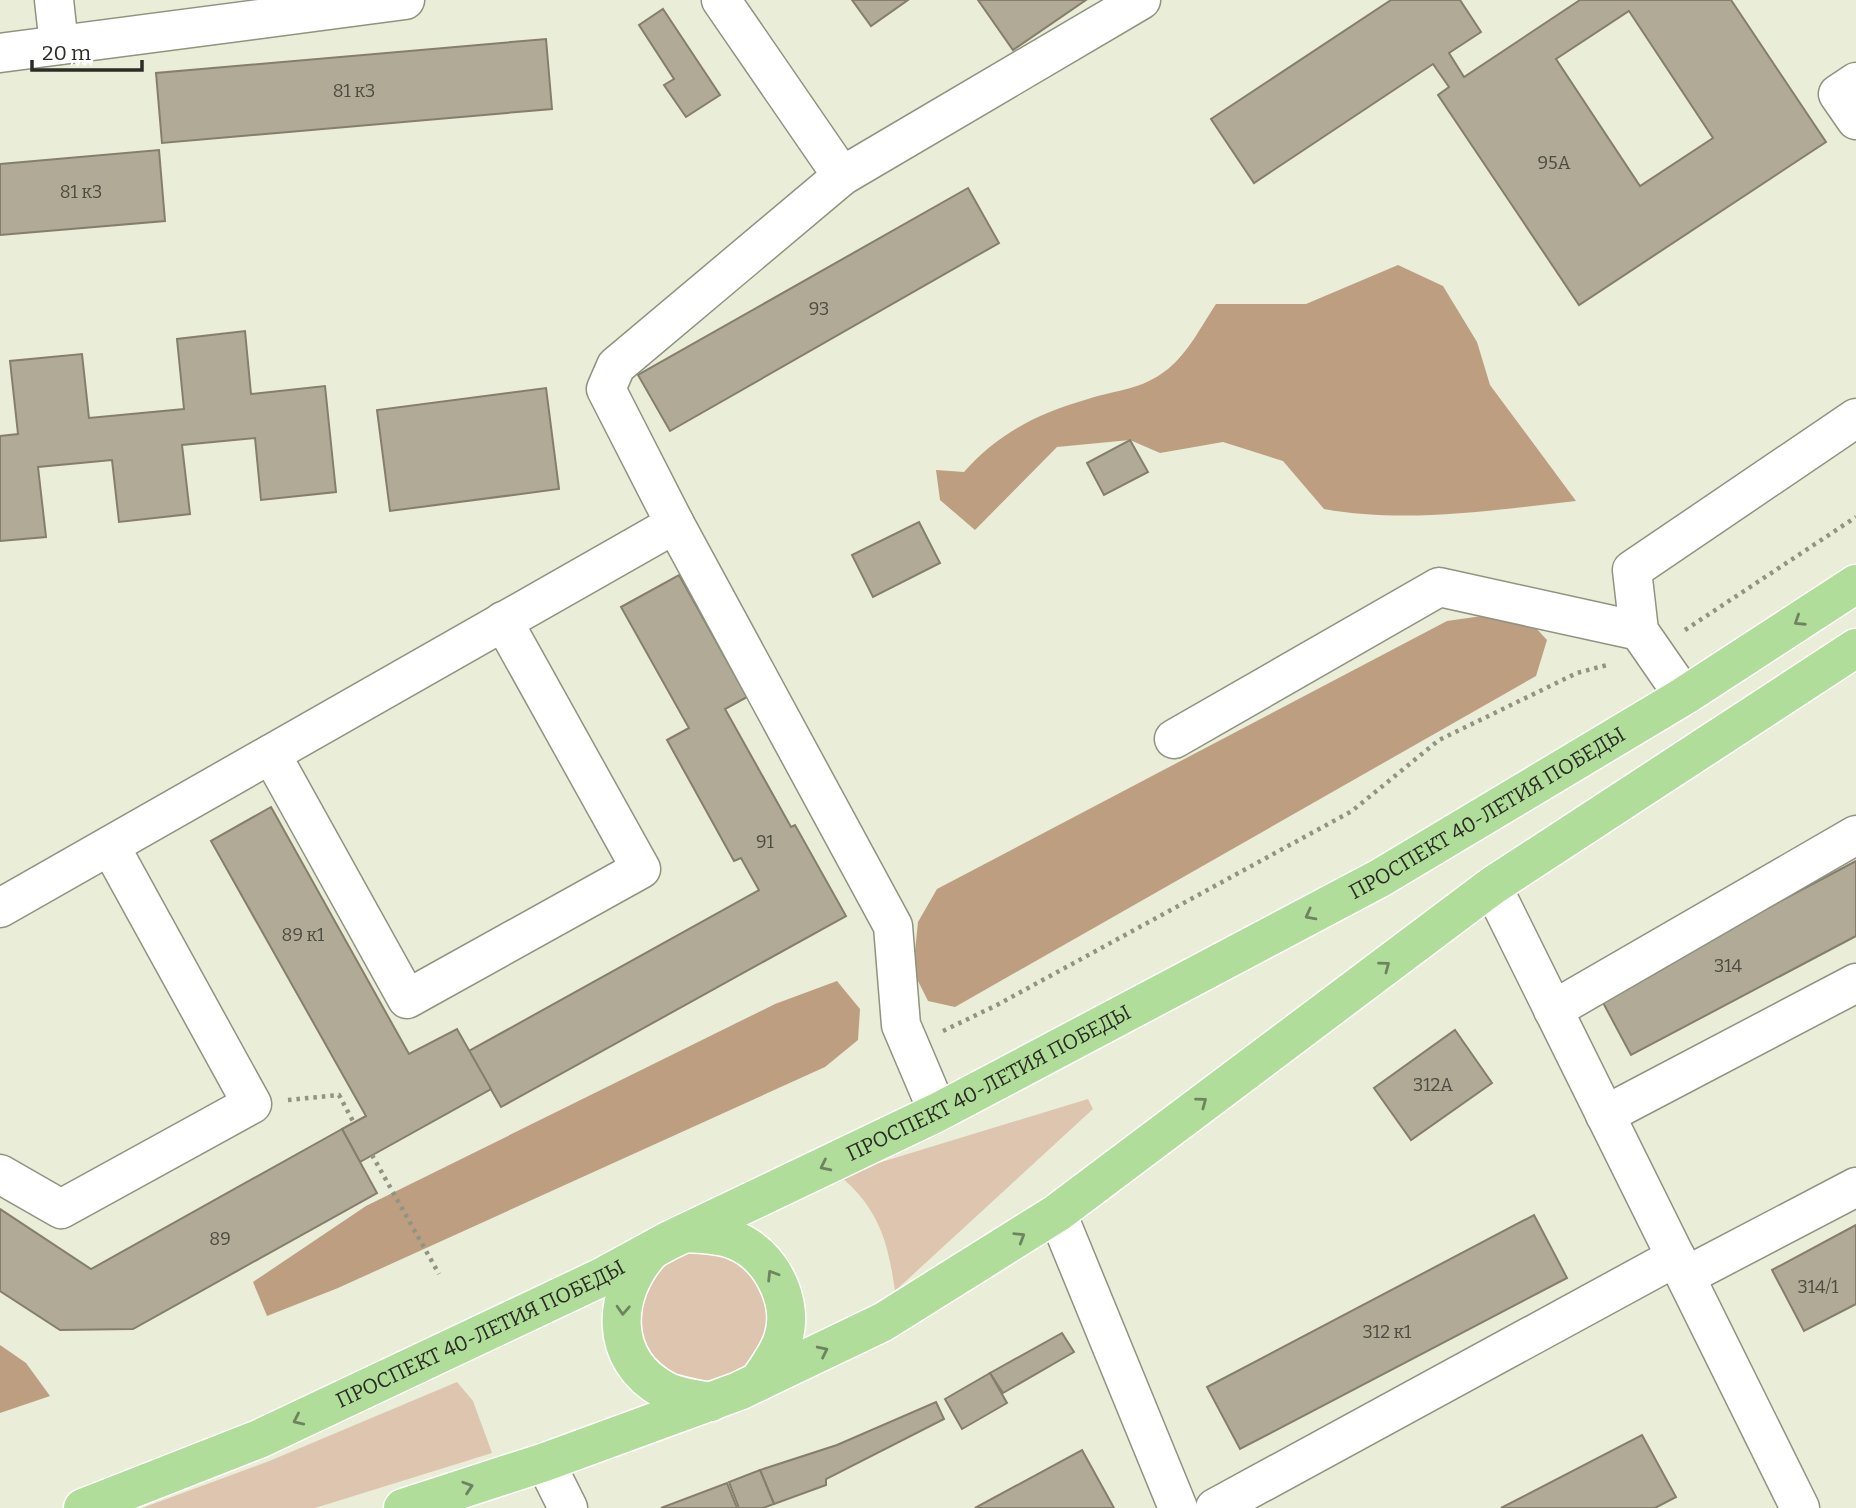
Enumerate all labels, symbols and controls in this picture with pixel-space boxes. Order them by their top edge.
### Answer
scale bar [32,28,142,72]
text: 20 m [42,40,91,66]
house number: 81 к3 [333,80,375,102]
house number: 95А [1538,152,1571,174]
house number: 81 к3 [60,181,102,203]
house number: 93 [809,298,829,320]
one-way arrow [1793,613,1806,626]
street label: ПРОСПЕКТ 40-ЛЕТИЯ ПОБЕДЫ [1345,721,1630,905]
house number: 91 [756,831,775,853]
one-way arrow [1305,907,1317,920]
house number: 89 к1 [282,924,325,946]
house number: 314 [1714,955,1743,977]
one-way arrow [1377,962,1390,974]
street label: ПРОСПЕКТ 40-ЛЕТИЯ ПОБЕДЫ [842,999,1135,1167]
house number: 312А [1413,1074,1453,1096]
one-way arrow [1194,1097,1207,1110]
one-way arrow [820,1158,832,1172]
house number: 89 [209,1228,231,1250]
one-way arrow [1012,1232,1025,1245]
street label: ПРОСПЕКТ 40-ЛЕТИЯ ПОБЕДЫ [332,1254,629,1414]
one-way arrow [768,1270,781,1283]
house number: 314/1 [1797,1276,1839,1298]
one-way arrow [616,1305,631,1316]
house number: 312 к1 [1363,1321,1412,1343]
one-way arrow [816,1345,828,1359]
one-way arrow [293,1412,305,1426]
one-way arrow [461,1481,473,1495]

